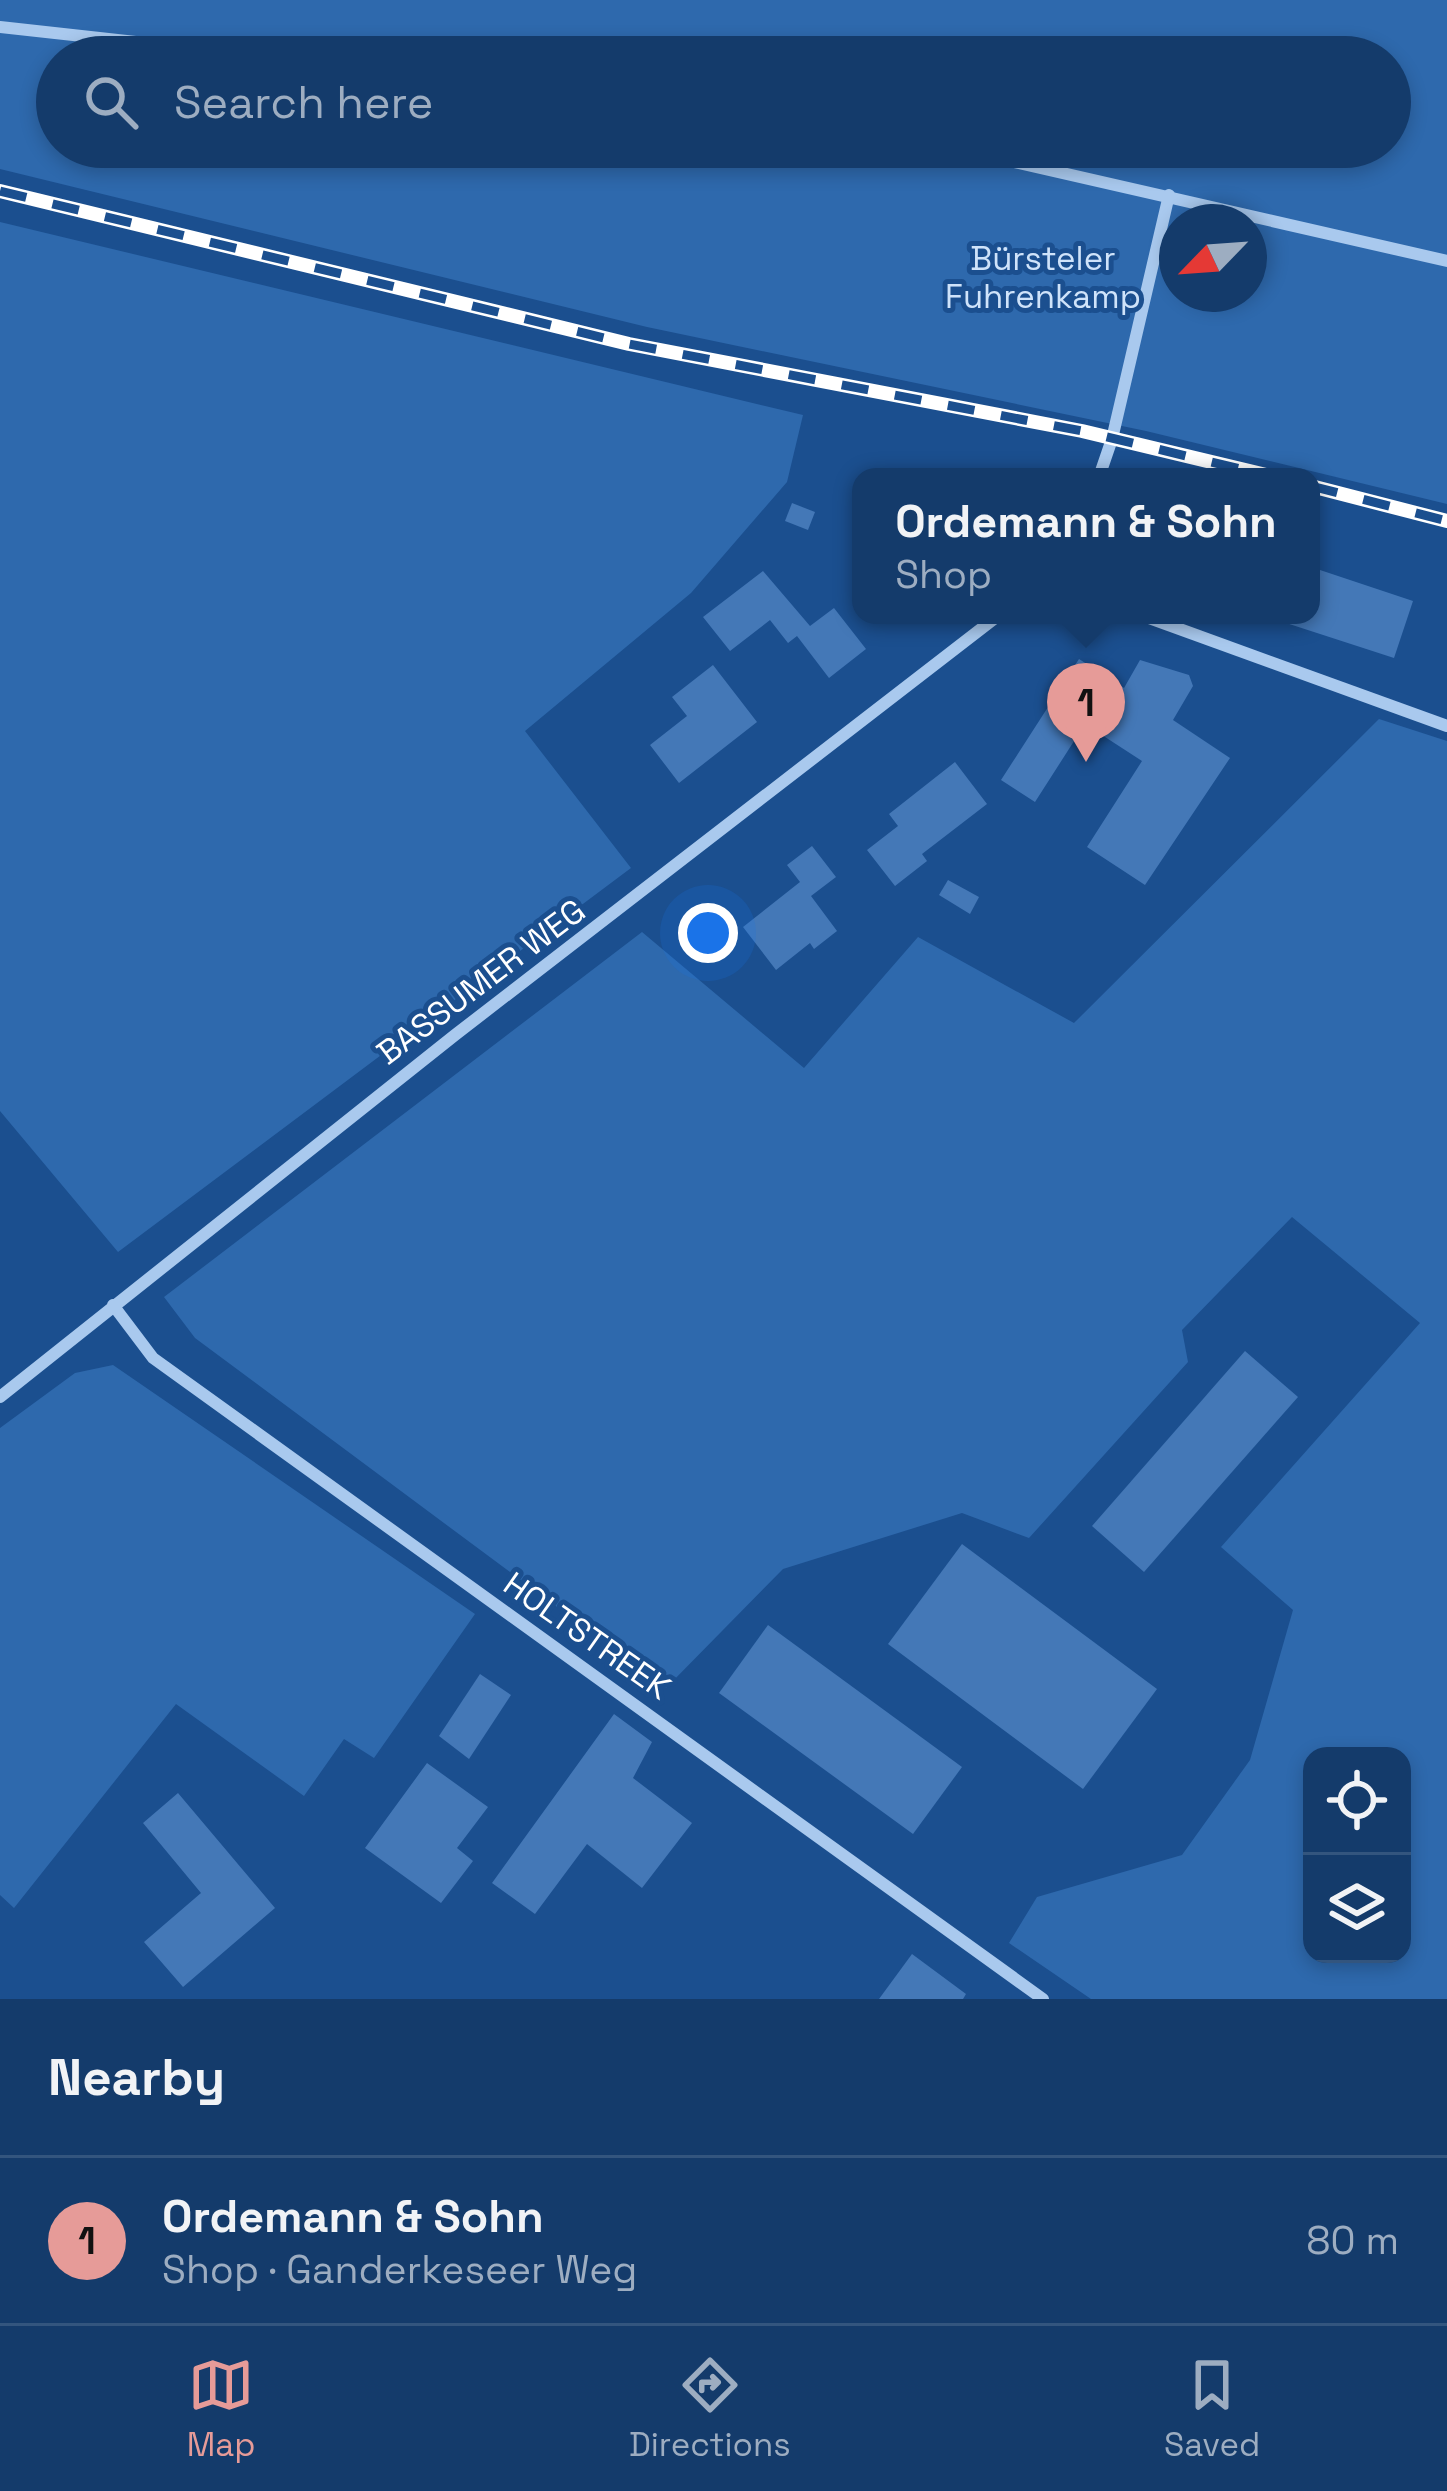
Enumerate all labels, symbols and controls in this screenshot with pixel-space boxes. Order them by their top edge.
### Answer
search box [36,36,1411,168]
icon: search [78,69,144,135]
text: Search here [174,74,433,131]
north arrow [1159,204,1267,312]
park label: Bürsteler Fuhrenkamp [945,238,1141,318]
popup [852,468,1320,624]
text: Ordemann & Sohn [895,493,1277,550]
text: Shop [895,550,992,599]
pin: 1 [1047,663,1125,762]
street label: BASSUMER WEG [368,890,594,1074]
your location [678,903,738,963]
street label: HOLTSTREEK [495,1563,679,1709]
map controls [1303,1747,1411,1963]
button: locate [1303,1747,1411,1855]
button: layers [1303,1855,1411,1963]
text: Nearby [48,2045,225,2110]
text: Ordemann & Sohn [162,2188,544,2245]
text: 1 [78,2216,96,2265]
text: 80 m [1306,2216,1399,2265]
text: Shop · Ganderkeseer Weg [162,2245,637,2294]
tab: Map [187,2352,255,2466]
tab: Directions [629,2352,791,2466]
tab: Saved [1164,2352,1260,2466]

